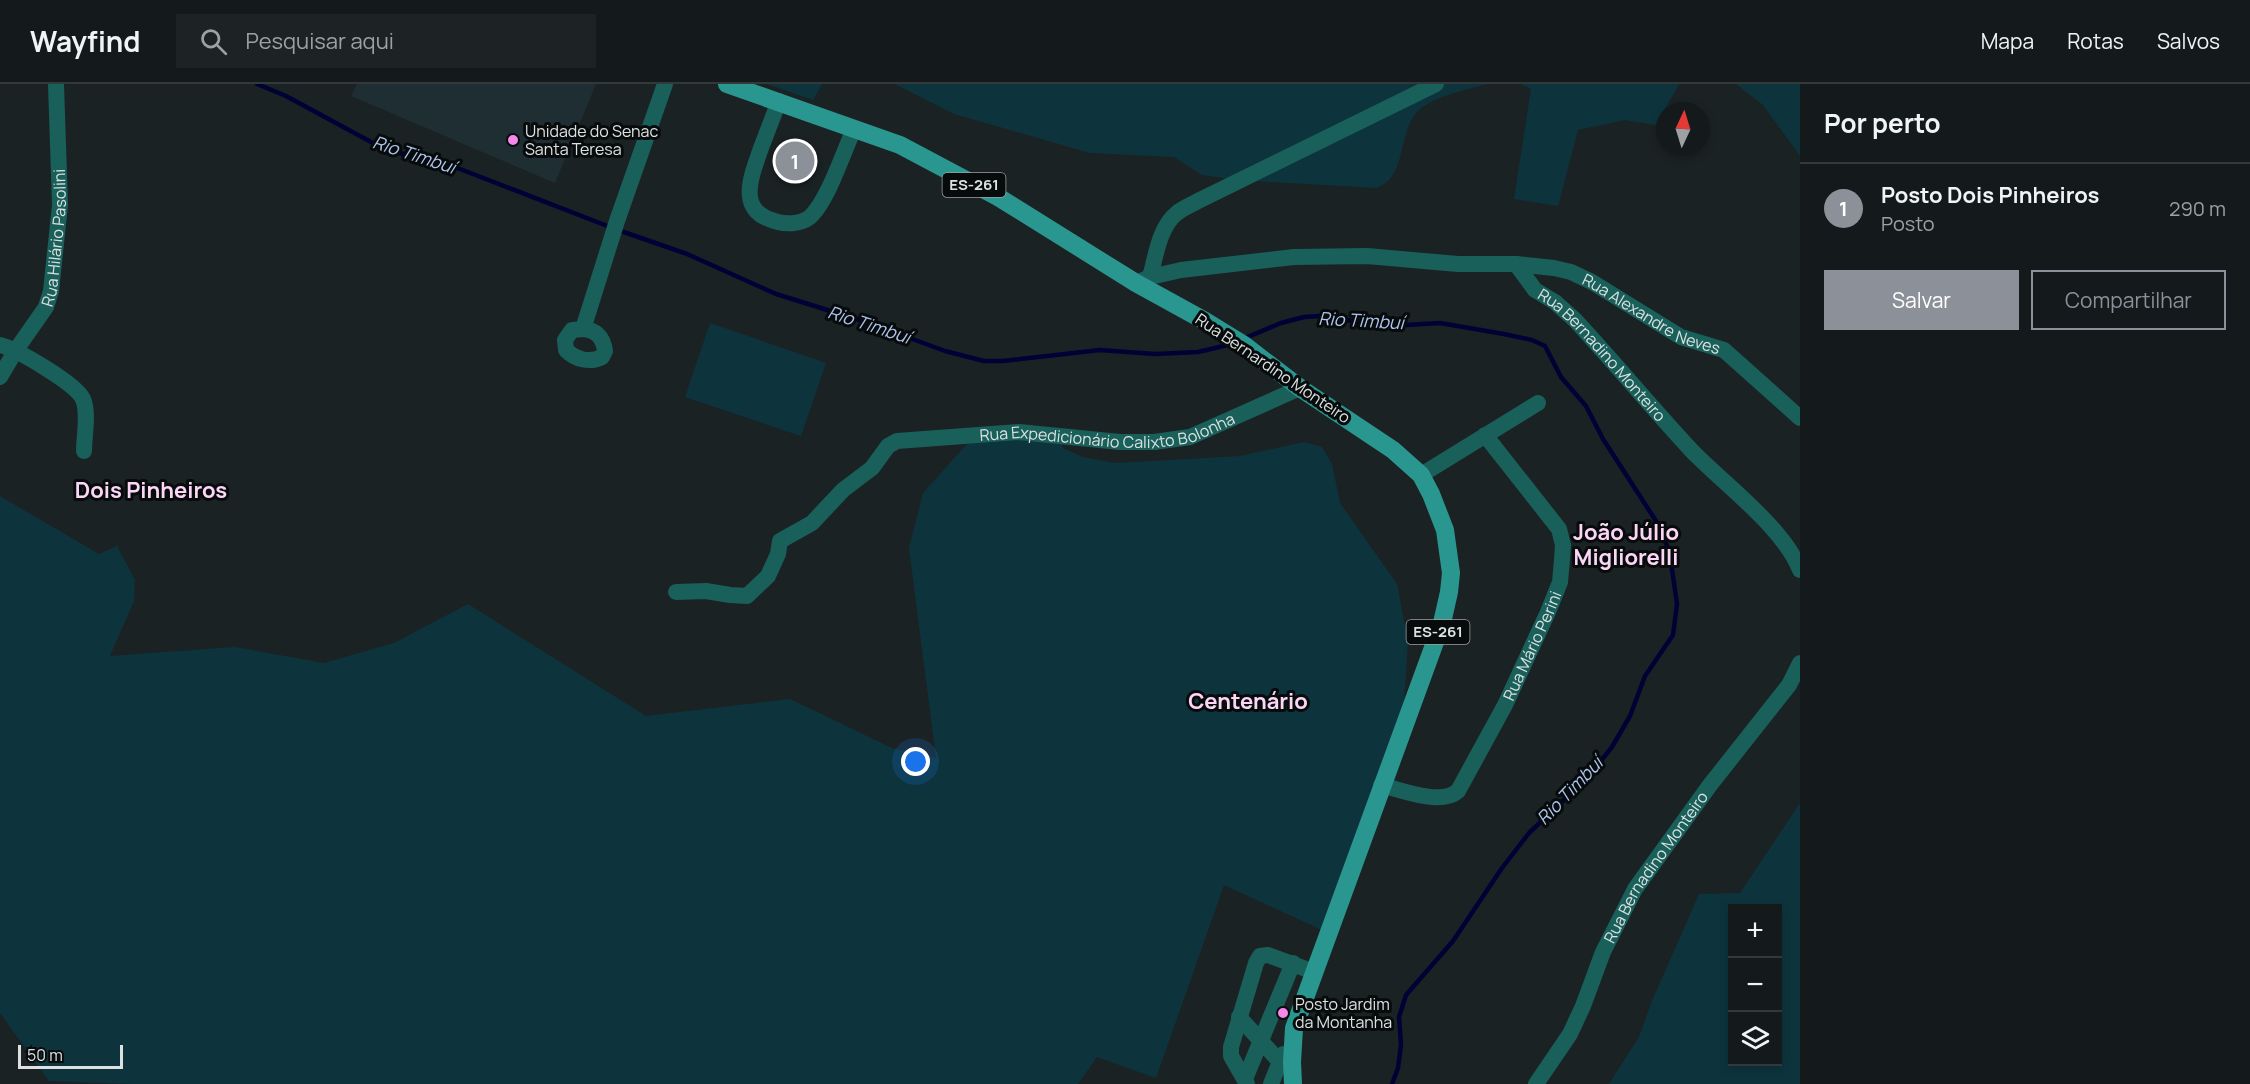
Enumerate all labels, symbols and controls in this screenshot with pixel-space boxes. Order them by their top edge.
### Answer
search box [176,14,596,68]
text: Wayfind [30,22,140,60]
icon: search [197,25,230,58]
text: Pesquisar aqui [245,26,394,56]
text: Mapa [1981,27,2034,55]
text: Rotas [2067,27,2124,55]
text: Salvos [2157,27,2220,55]
north arrow [1656,102,1710,156]
text: Por perto [1824,105,1941,141]
place label: Unidade do Senac Santa Teresa [525,120,658,160]
water label: Rio Timbuí [370,129,462,180]
marker: Unidade do Senac Santa Teresa [506,133,520,147]
pin: 1 [776,138,814,184]
street label: Rua Hilário Pasolini [36,169,71,309]
road number: ES-261 [942,173,1006,197]
text: Posto Dois Pinheiros [1881,180,2099,210]
text: 1 [1839,195,1848,222]
text: 290 m [2169,195,2226,222]
text: Posto [1881,210,1935,237]
street label: Rua Alexandre Neves [1579,268,1723,359]
button: Salvar [1824,270,2019,330]
button: Compartilhar [2031,270,2226,330]
street label: Rua Bernadino Monteiro [1534,283,1671,426]
water label: Rio Timbuí [825,299,917,350]
water label: Rio Timbuí [1318,306,1408,334]
street label: Rua Bernardino Monteiro [1191,308,1355,428]
street label: Rua Expedicionário Calixto Bolonha [979,407,1238,453]
district label: Dois Pinheiros [75,475,227,505]
district label: João Júlio Migliorelli [1573,517,1679,572]
street label: Rua Mário Perini [1498,588,1566,704]
road number: ES-261 [1406,620,1470,644]
district label: Centenário [1188,686,1308,716]
your location [901,747,930,776]
water label: Rio Timbuí [1531,748,1610,829]
street label: Rua Bernadino Monteiro [1598,787,1713,947]
map controls [1728,904,1782,1066]
button: + [1728,904,1782,958]
button: − [1728,958,1782,1012]
place label: Posto Jardim da Montanha [1295,993,1392,1033]
marker: Posto Jardim da Montanha [1276,1006,1290,1020]
button: layers [1728,1012,1782,1066]
scale bar [18,1042,123,1070]
text: 50 m [27,1044,63,1066]

